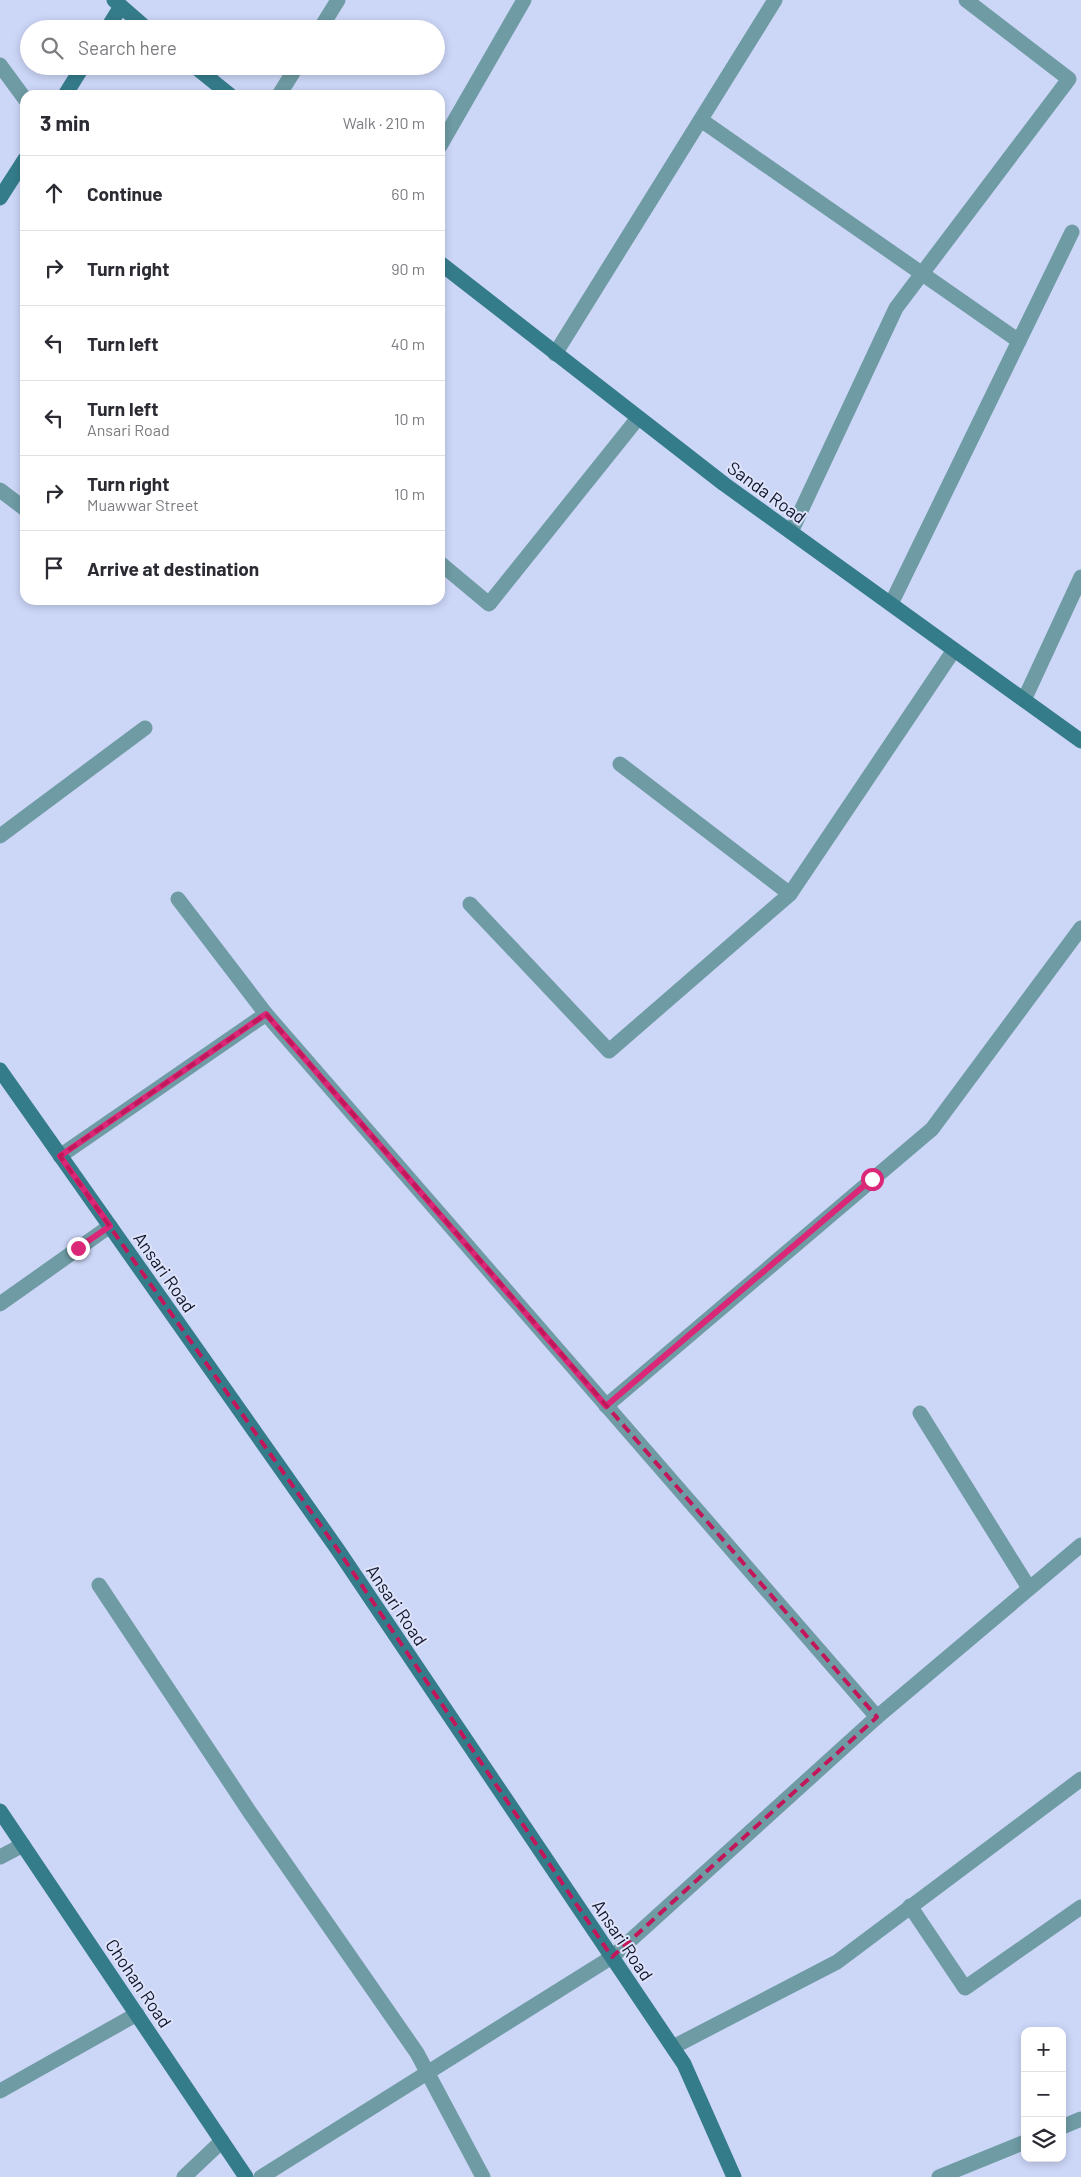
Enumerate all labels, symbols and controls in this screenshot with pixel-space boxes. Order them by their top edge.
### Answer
search box [20,20,445,75]
icon: search [38,34,66,62]
text: Search here [78,36,177,59]
text: 3 min [40,110,90,135]
text: Walk · 210 m [343,113,425,132]
icon: ahead [40,179,68,207]
text: Continue [87,182,163,205]
text: 60 m [391,184,425,203]
icon: right [40,254,68,282]
text: Turn right [87,257,169,280]
text: 90 m [391,259,425,278]
icon: left [40,329,68,357]
text: Turn left [87,332,158,355]
text: 40 m [391,334,425,353]
text: Turn left [87,397,158,420]
icon: left [40,404,68,432]
text: 10 m [394,409,425,428]
text: Ansari Road [87,420,170,439]
street label: Sanda Road [723,456,811,528]
text: Turn right [87,472,169,495]
icon: right [40,479,68,507]
text: 10 m [394,484,425,503]
text: Muawwar Street [87,495,199,514]
icon: arrive [40,554,68,582]
text: Arrive at destination [87,557,259,580]
route start [861,1168,884,1191]
street label: Ansari Road [129,1228,201,1316]
route end [67,1237,90,1260]
street label: Ansari Road [362,1560,432,1650]
street label: Ansari Road [588,1895,658,1985]
street label: Chohan Road [101,1934,177,2032]
map controls [1021,2027,1066,2162]
button: + [1021,2027,1066,2072]
button: − [1021,2072,1066,2117]
button: layers [1021,2117,1066,2162]

